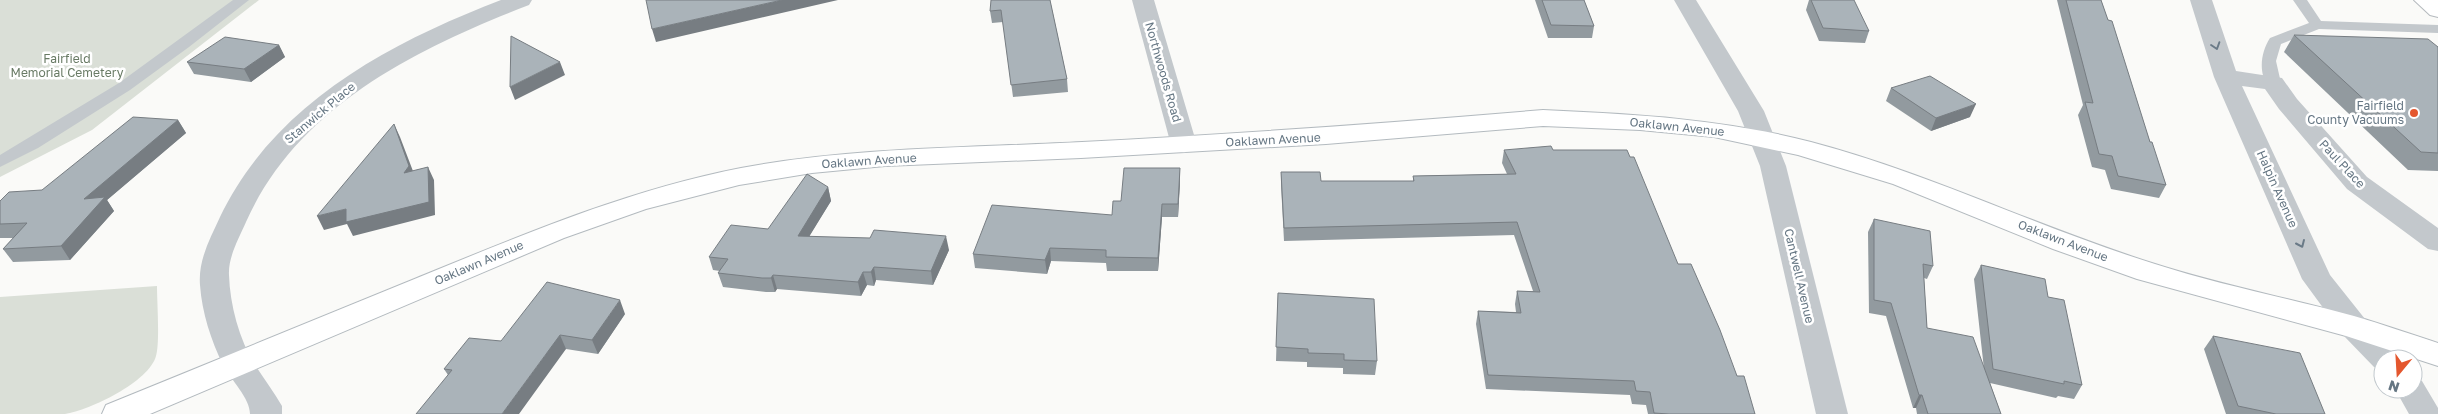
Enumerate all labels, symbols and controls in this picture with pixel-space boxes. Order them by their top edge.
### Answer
street label: Northwoods Road [1142,20,1185,124]
one-way arrow [2211,42,2221,50]
park label: Fairfield Memorial Cemetery [11,51,124,80]
street label: Stanwick Place [281,79,358,146]
place label: Fairfield County Vacuums [2307,98,2404,127]
marker: Fairfield County Vacuums [2408,107,2420,119]
street label: Oaklawn Avenue [1629,114,1725,139]
street label: Oaklawn Avenue [1225,130,1321,149]
street label: Paul Place [2316,136,2369,191]
street label: Halpin Avenue [2254,148,2301,230]
street label: Oaklawn Avenue [821,150,917,171]
street label: Oaklawn Avenue [2016,216,2110,265]
street label: Cantwell Avenue [1781,227,1818,325]
street label: Oaklawn Avenue [432,237,526,288]
one-way arrow [2295,239,2306,248]
north arrow [2373,349,2423,399]
text: N [2386,377,2402,397]

